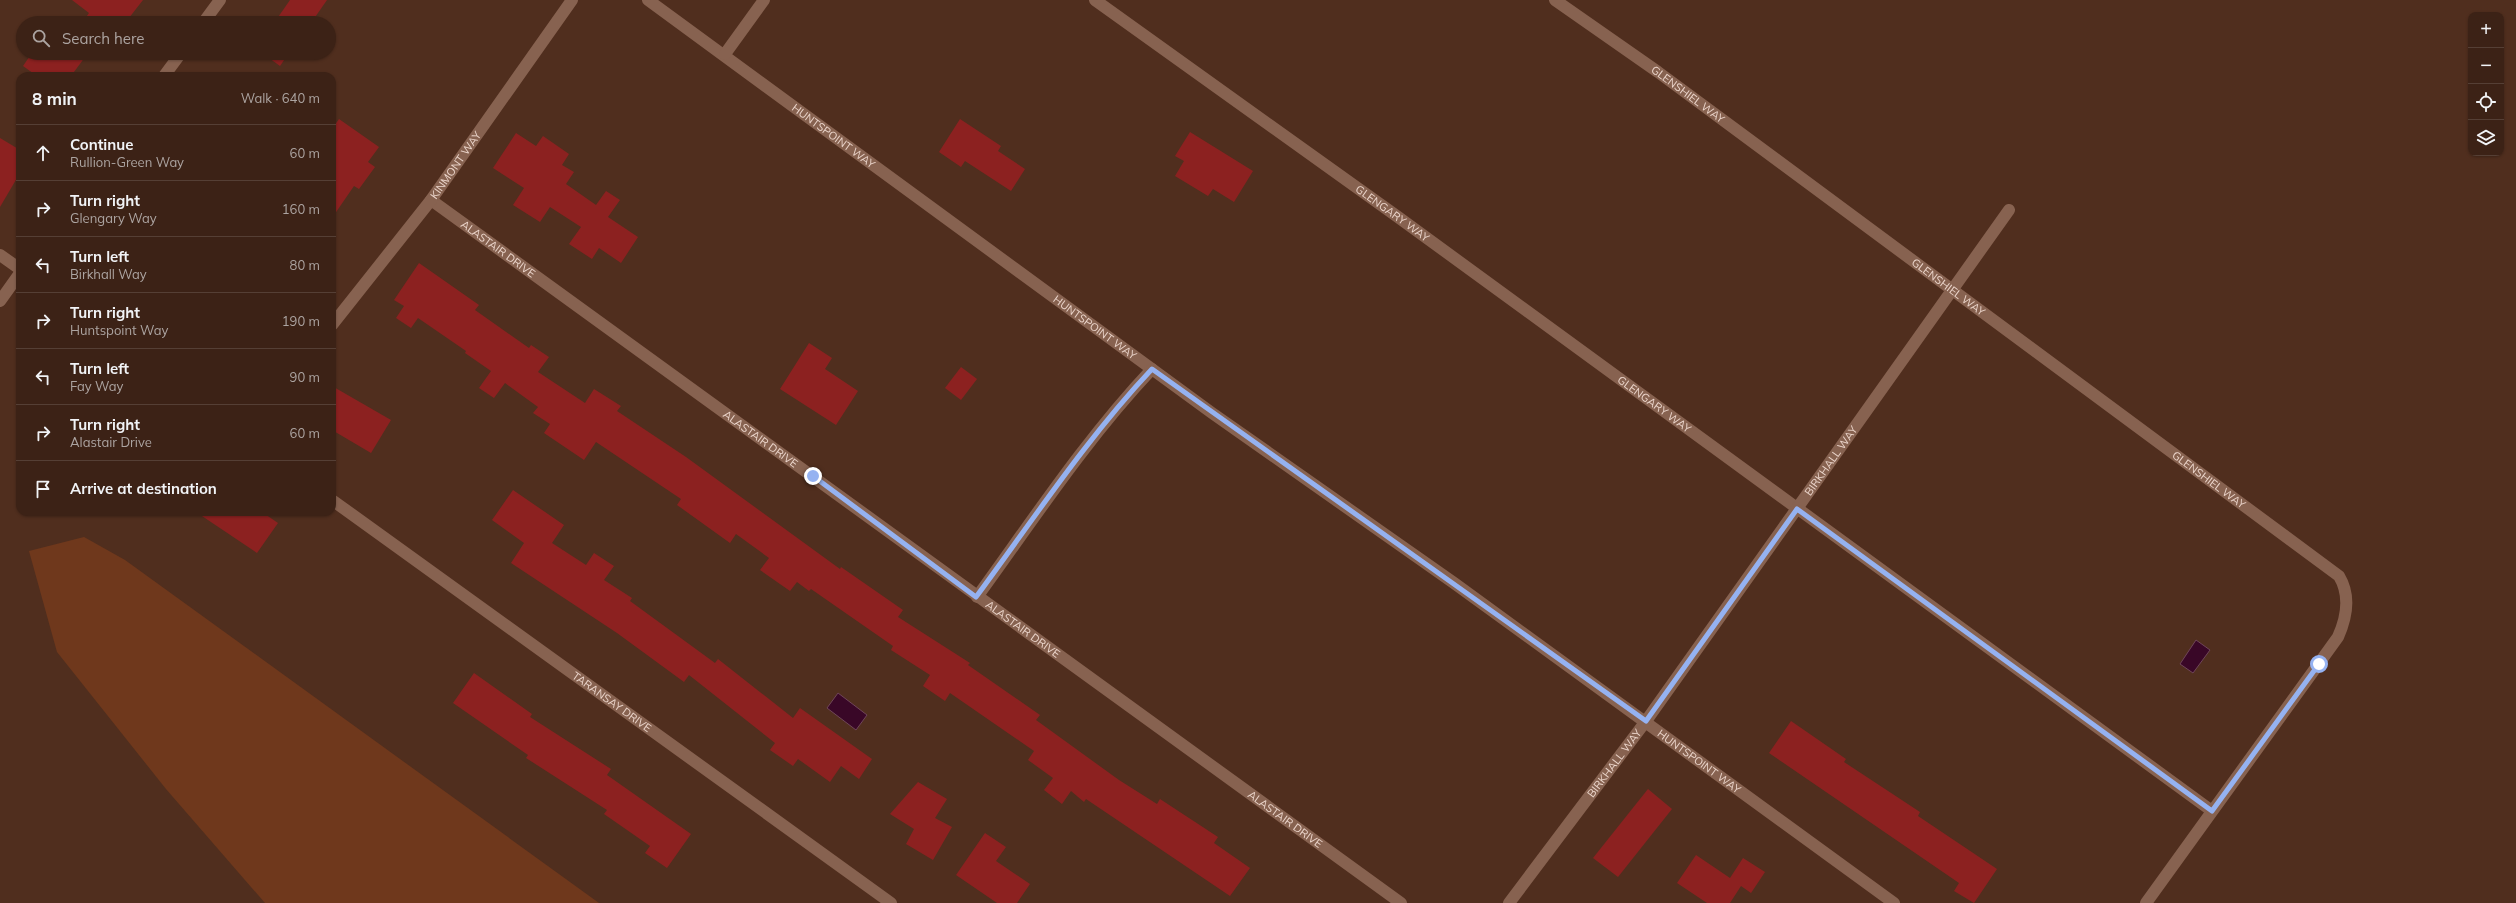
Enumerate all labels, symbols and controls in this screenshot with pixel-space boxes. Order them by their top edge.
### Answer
map controls [2468,12,2504,156]
button: + [2468,12,2504,48]
search box [16,16,336,60]
icon: search [30,27,52,49]
text: Search here [62,29,144,48]
button: − [2468,48,2504,84]
street label: GLENSHIEL WAY [1649,62,1728,126]
button: locate [2468,84,2504,120]
text: 8 min [32,88,77,109]
text: Walk · 640 m [241,90,320,106]
street label: HUNTSPOINT WAY [789,101,878,171]
button: layers [2468,120,2504,156]
street label: KINMONT WAY [427,128,484,202]
text: Continue [70,135,133,154]
icon: ahead [32,142,54,164]
text: 60 m [290,145,320,161]
text: Rullion-Green Way [70,154,184,170]
street label: GLENGARY WAY [1353,182,1432,245]
text: Turn right [70,191,140,210]
icon: right [32,198,54,220]
text: 160 m [282,201,320,217]
text: Glengary Way [70,210,157,226]
street label: ALASTAIR DRIVE [458,217,538,280]
text: Turn left [70,247,129,266]
icon: left [32,254,54,276]
street label: GLENSHIEL WAY [1909,255,1988,319]
text: 80 m [290,257,320,273]
text: Birkhall Way [70,266,147,282]
street label: HUNTSPOINT WAY [1051,292,1140,363]
text: Turn right [70,303,140,322]
icon: right [32,310,54,332]
text: 190 m [282,313,320,329]
text: Huntspoint Way [70,322,168,338]
text: Turn left [70,359,129,378]
icon: left [32,366,54,388]
text: 90 m [290,369,320,385]
street label: GLENGARY WAY [1615,373,1694,436]
text: Fay Way [70,378,123,394]
street label: ALASTAIR DRIVE [721,407,801,471]
text: Turn right [70,415,140,434]
icon: right [32,422,54,444]
street label: BIRKHALL WAY [1801,423,1861,498]
text: 60 m [290,425,320,441]
text: Alastair Drive [70,434,152,450]
street label: GLENSHIEL WAY [2169,448,2249,512]
route end [804,467,822,485]
icon: arrive [32,478,54,500]
text: Arrive at destination [70,479,217,498]
street label: ALASTAIR DRIVE [983,597,1063,661]
route start [2310,655,2328,673]
street label: TARANSAY DRIVE [569,668,654,735]
street label: BIRKHALL WAY [1584,726,1645,800]
street label: HUNTSPOINT WAY [1655,726,1744,797]
street label: ALASTAIR DRIVE [1245,787,1325,851]

